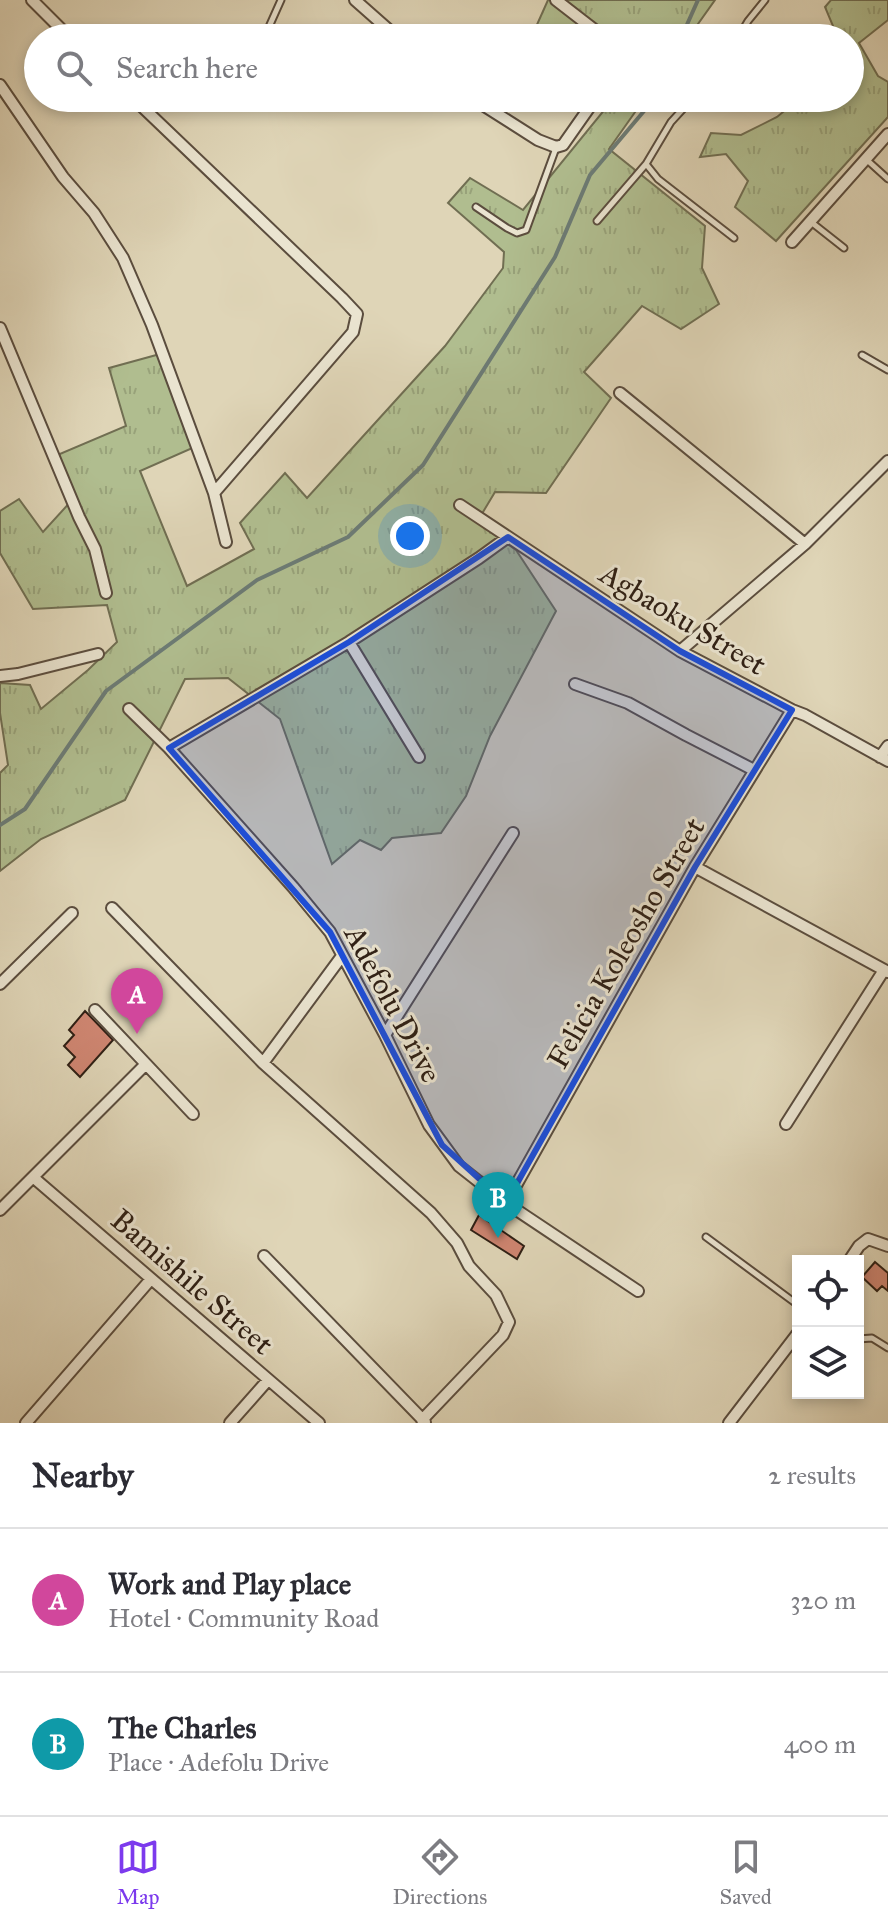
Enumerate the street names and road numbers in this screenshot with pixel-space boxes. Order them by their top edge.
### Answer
street label: Agbaoku Street [592,554,773,683]
street label: Felicia Koleosho Street [540,811,713,1075]
street label: Adefolu Drive [336,918,449,1089]
street label: Bamishile Street [103,1202,281,1363]

